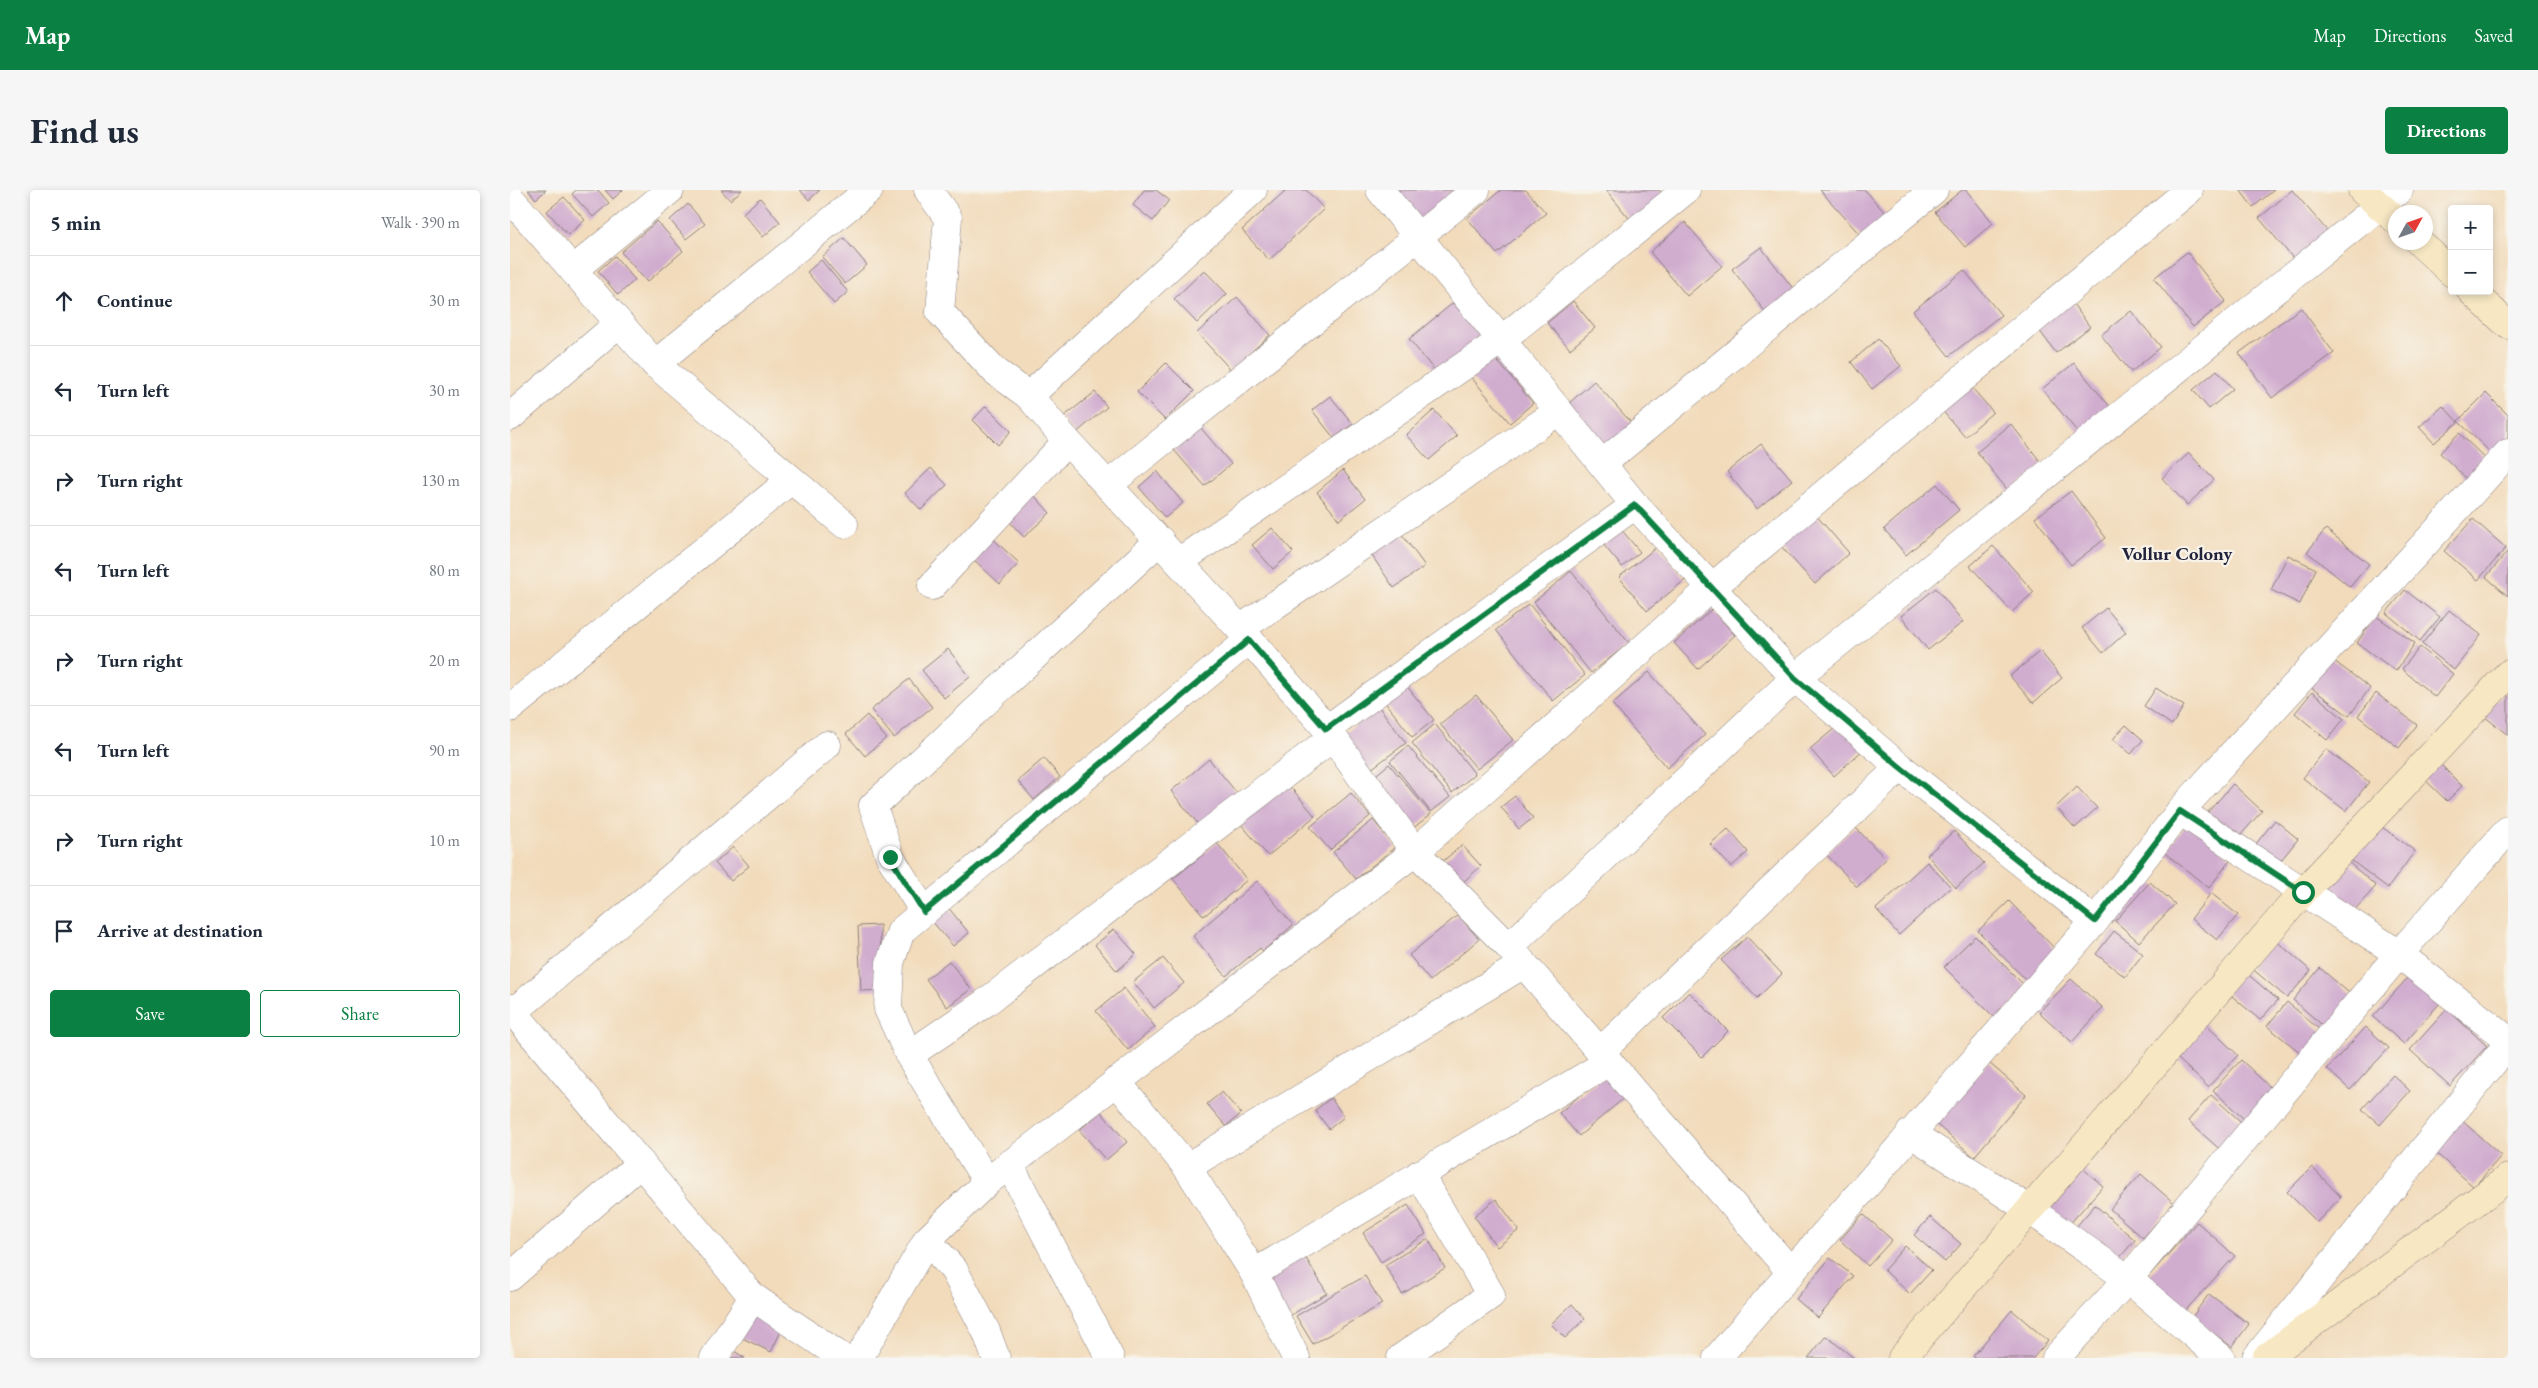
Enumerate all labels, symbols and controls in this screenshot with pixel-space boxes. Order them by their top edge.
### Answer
text: Map [25,20,70,51]
text: Map [2314,24,2346,47]
text: Directions [2374,24,2446,47]
text: Saved [2474,24,2513,47]
button: Directions [2385,107,2508,154]
text: Find us [30,108,139,153]
north arrow [2388,205,2433,250]
map controls [2448,205,2493,295]
button: + [2448,205,2493,250]
text: 5 min [50,209,101,236]
text: Walk · 390 m [381,212,460,233]
button: − [2448,250,2493,295]
icon: ahead [50,287,78,315]
text: Continue [97,288,172,313]
text: 30 m [429,290,460,311]
icon: left [50,377,78,405]
text: Turn left [97,378,169,403]
text: 30 m [429,380,460,401]
icon: right [50,467,78,495]
text: Turn right [97,468,183,493]
text: 130 m [421,470,460,491]
district label: Vollur Colony [2122,541,2233,566]
icon: left [50,557,78,585]
text: Turn left [97,558,169,583]
text: 80 m [429,560,460,581]
icon: right [50,647,78,675]
text: Turn right [97,648,183,673]
text: 20 m [429,650,460,671]
icon: left [50,737,78,765]
text: Turn left [97,738,169,763]
text: 90 m [429,740,460,761]
icon: right [50,827,78,855]
text: Turn right [97,828,183,853]
text: 10 m [429,830,460,851]
route end [879,846,902,869]
route start [2292,881,2315,904]
icon: arrive [50,917,78,945]
text: Arrive at destination [97,918,263,943]
button: Save [50,990,250,1037]
button: Share [260,990,460,1037]

